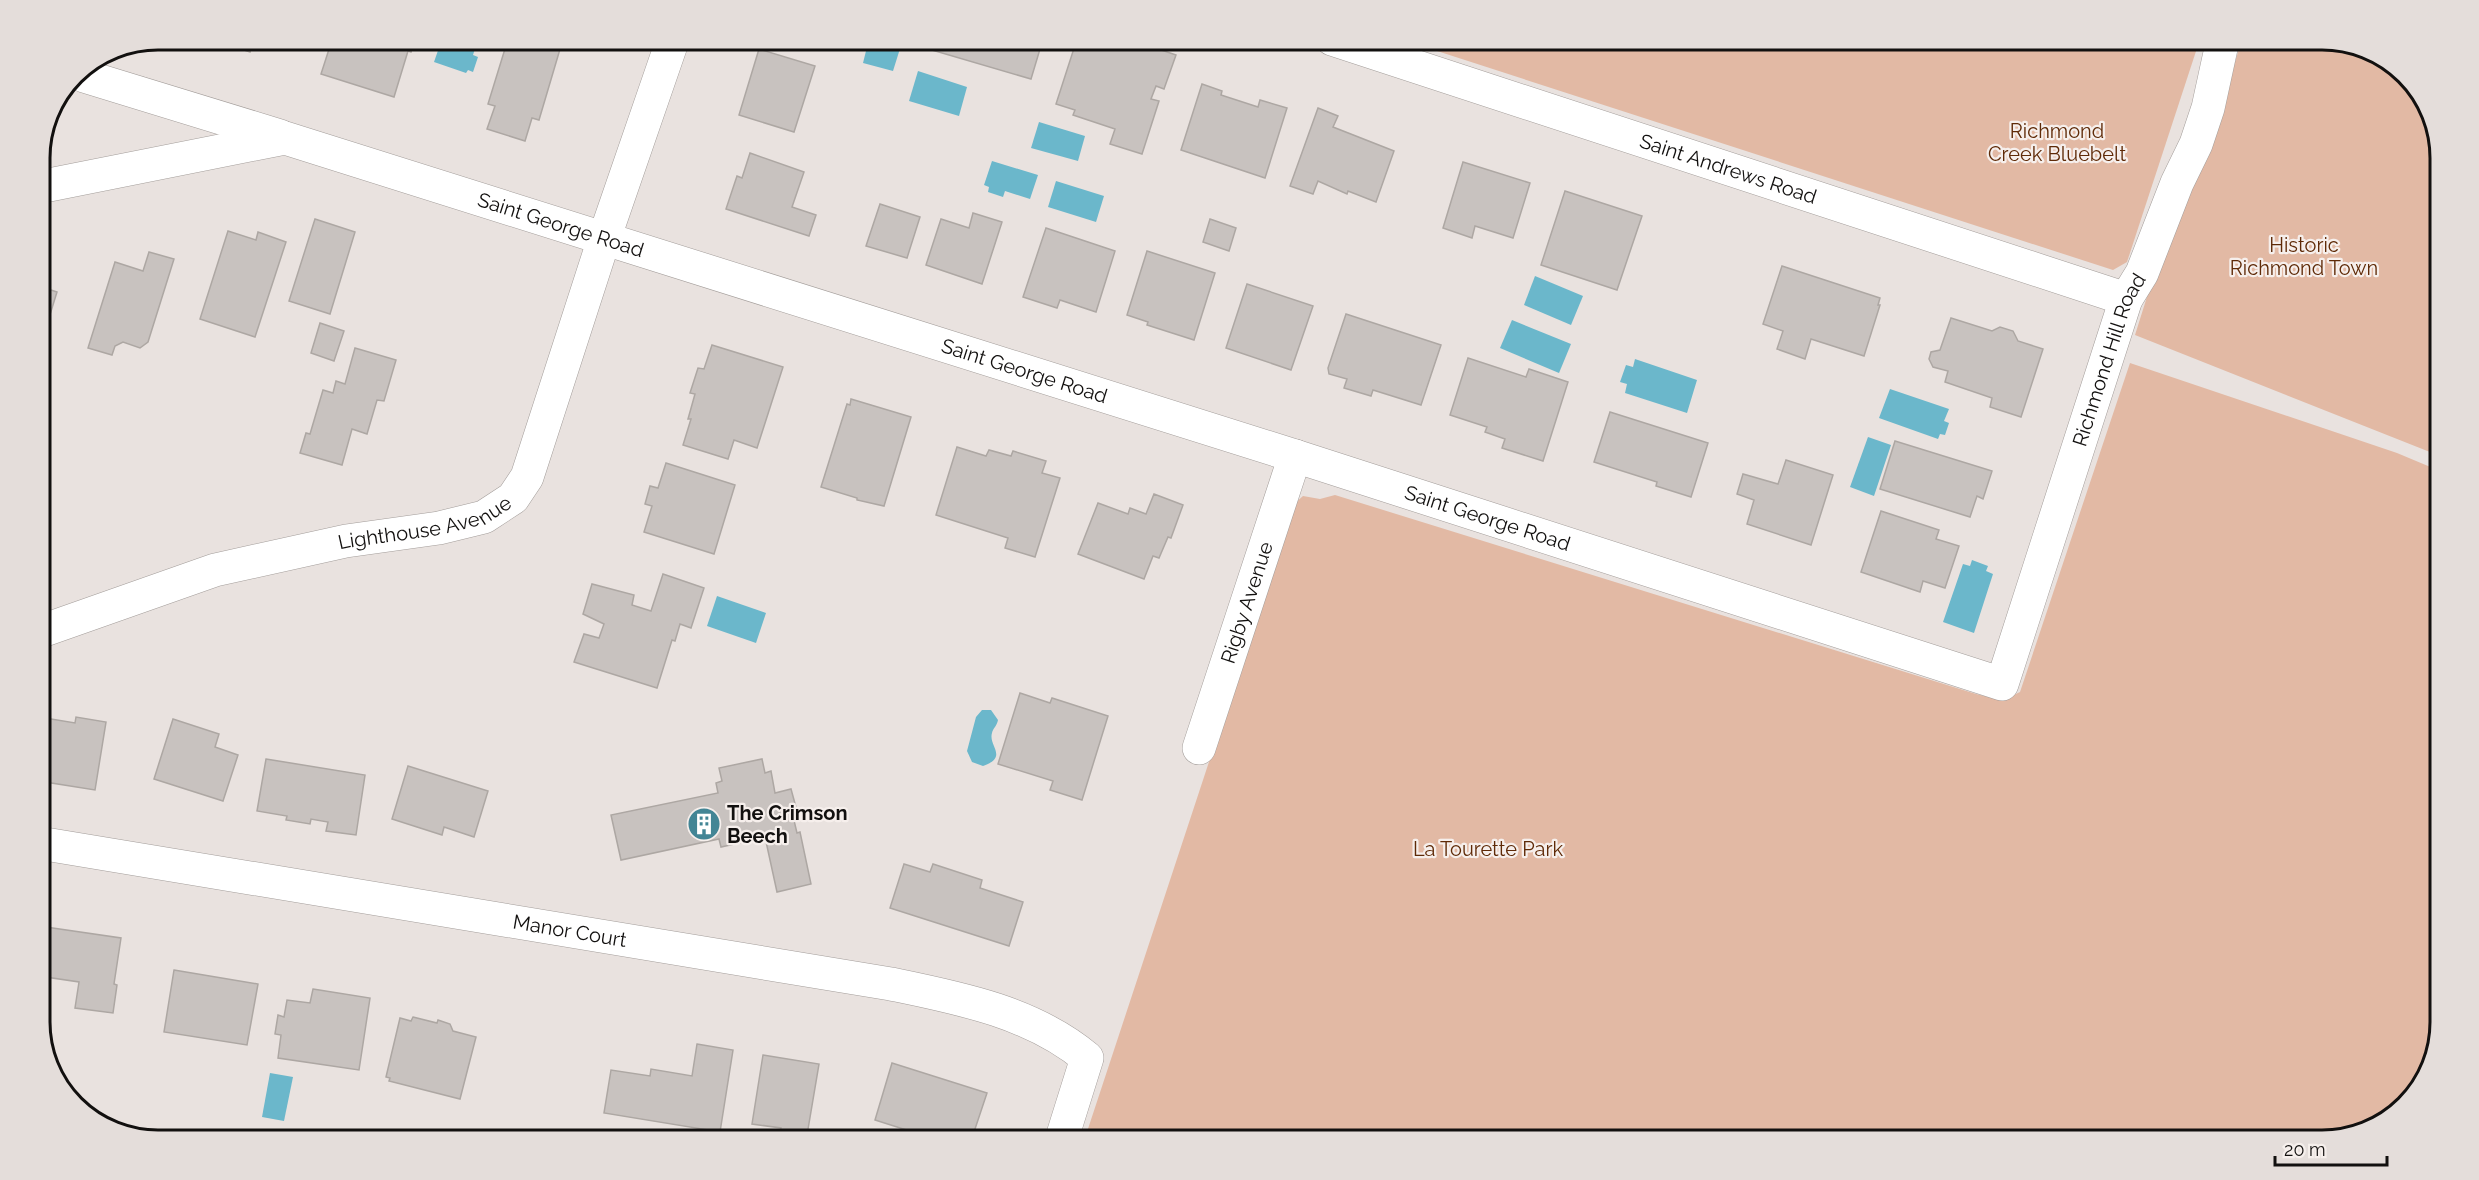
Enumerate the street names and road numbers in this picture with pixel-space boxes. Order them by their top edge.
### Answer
street label: Saint Andrews Road [1637,129,1820,209]
street label: Saint George Road [475,187,647,262]
street label: Richmond Hill Road [2067,269,2151,449]
street label: Saint George Road [938,333,1110,408]
street label: Saint George Road [1402,480,1573,556]
street label: Lighthouse Avenue [336,490,516,554]
street label: Rigby Avenue [1216,538,1278,667]
street label: Manor Court [511,910,629,952]

